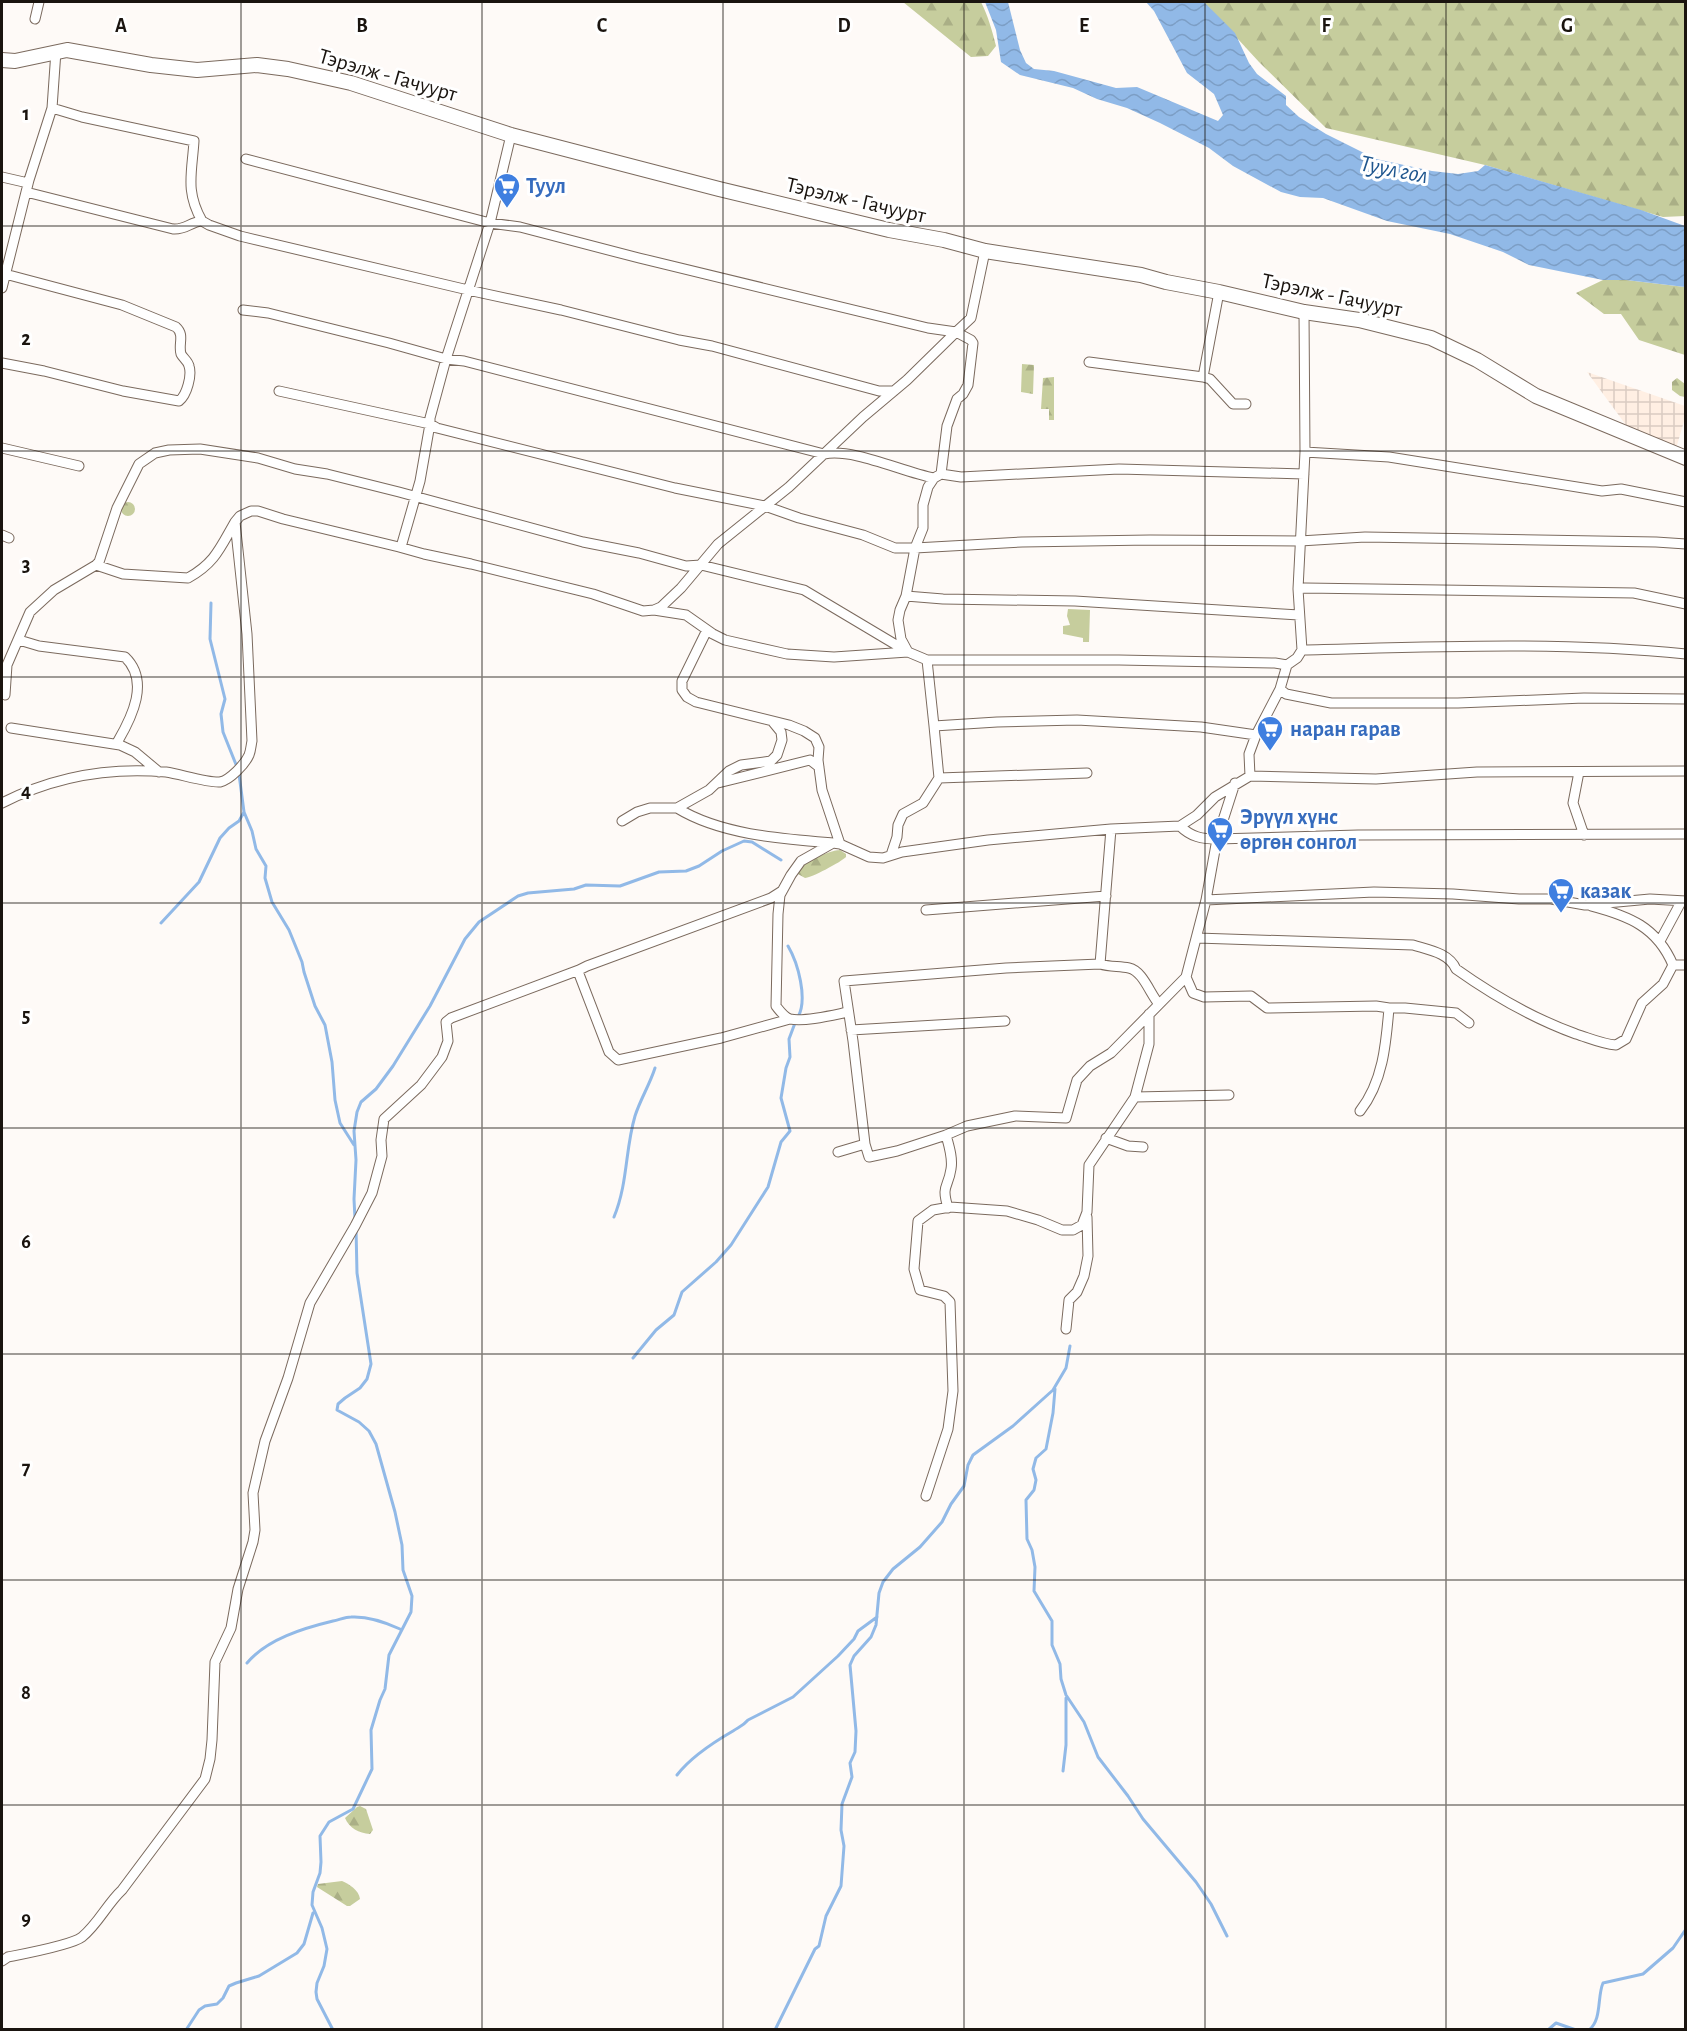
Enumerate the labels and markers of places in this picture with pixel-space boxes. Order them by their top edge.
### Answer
supermarket icon: Туул [492,171,522,209]
place label: Туул [526,175,566,198]
supermarket icon: наран гарав [1255,714,1285,752]
place label: наран гарав [1290,718,1401,740]
place label: Эрүүл хүнс өргөн сонгол [1240,806,1357,853]
supermarket icon: Эрүүл хүнс өргөн сонгол [1205,815,1235,853]
supermarket icon: казак [1546,876,1576,914]
place label: казак [1580,880,1631,902]

